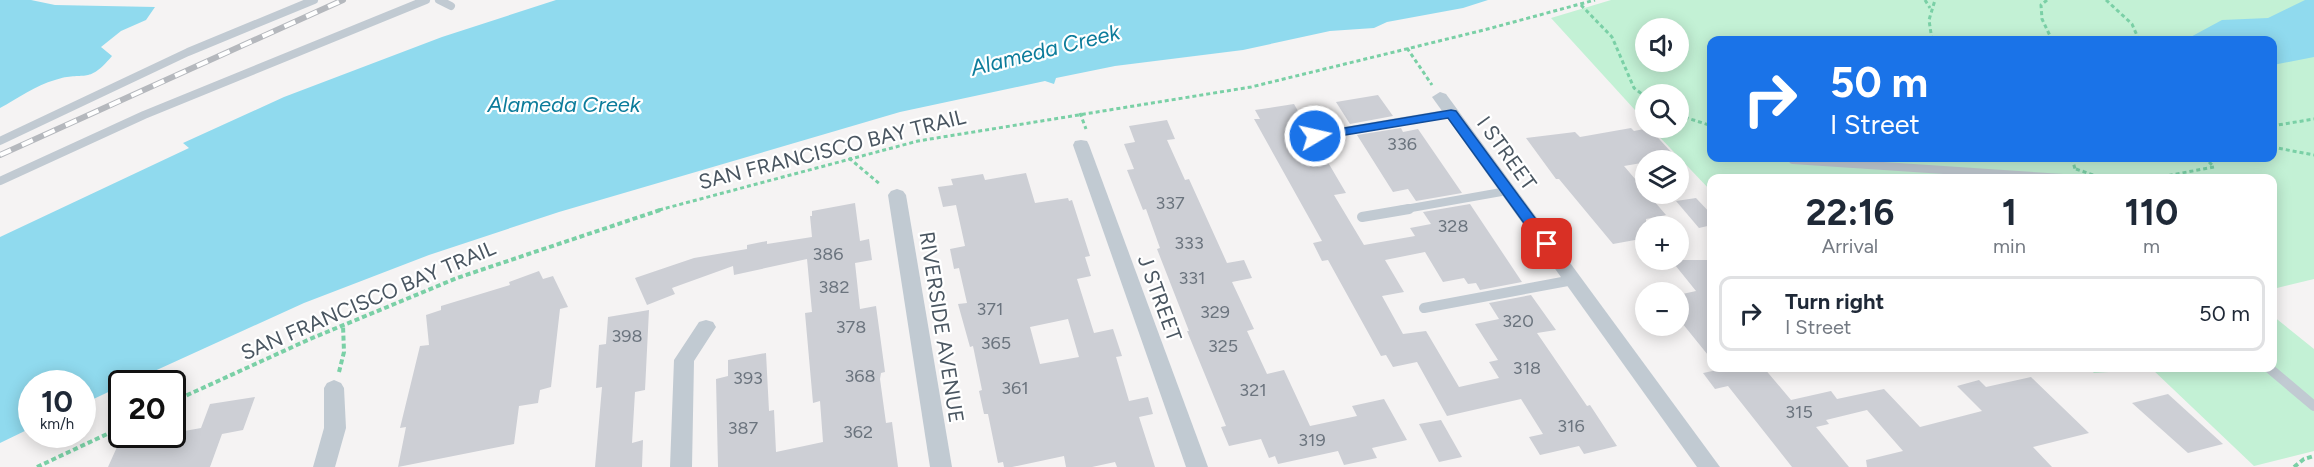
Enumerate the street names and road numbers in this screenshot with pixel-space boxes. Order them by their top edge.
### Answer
street label: SAN FRANCISCO BAY TRAIL [696,104,968,194]
street label: I STREET [1472,111,1542,195]
street label: RIVERSIDE AVENUE [915,230,969,424]
street label: SAN FRANCISCO BAY TRAIL [237,235,499,365]
street label: J STREET [1133,251,1187,345]

